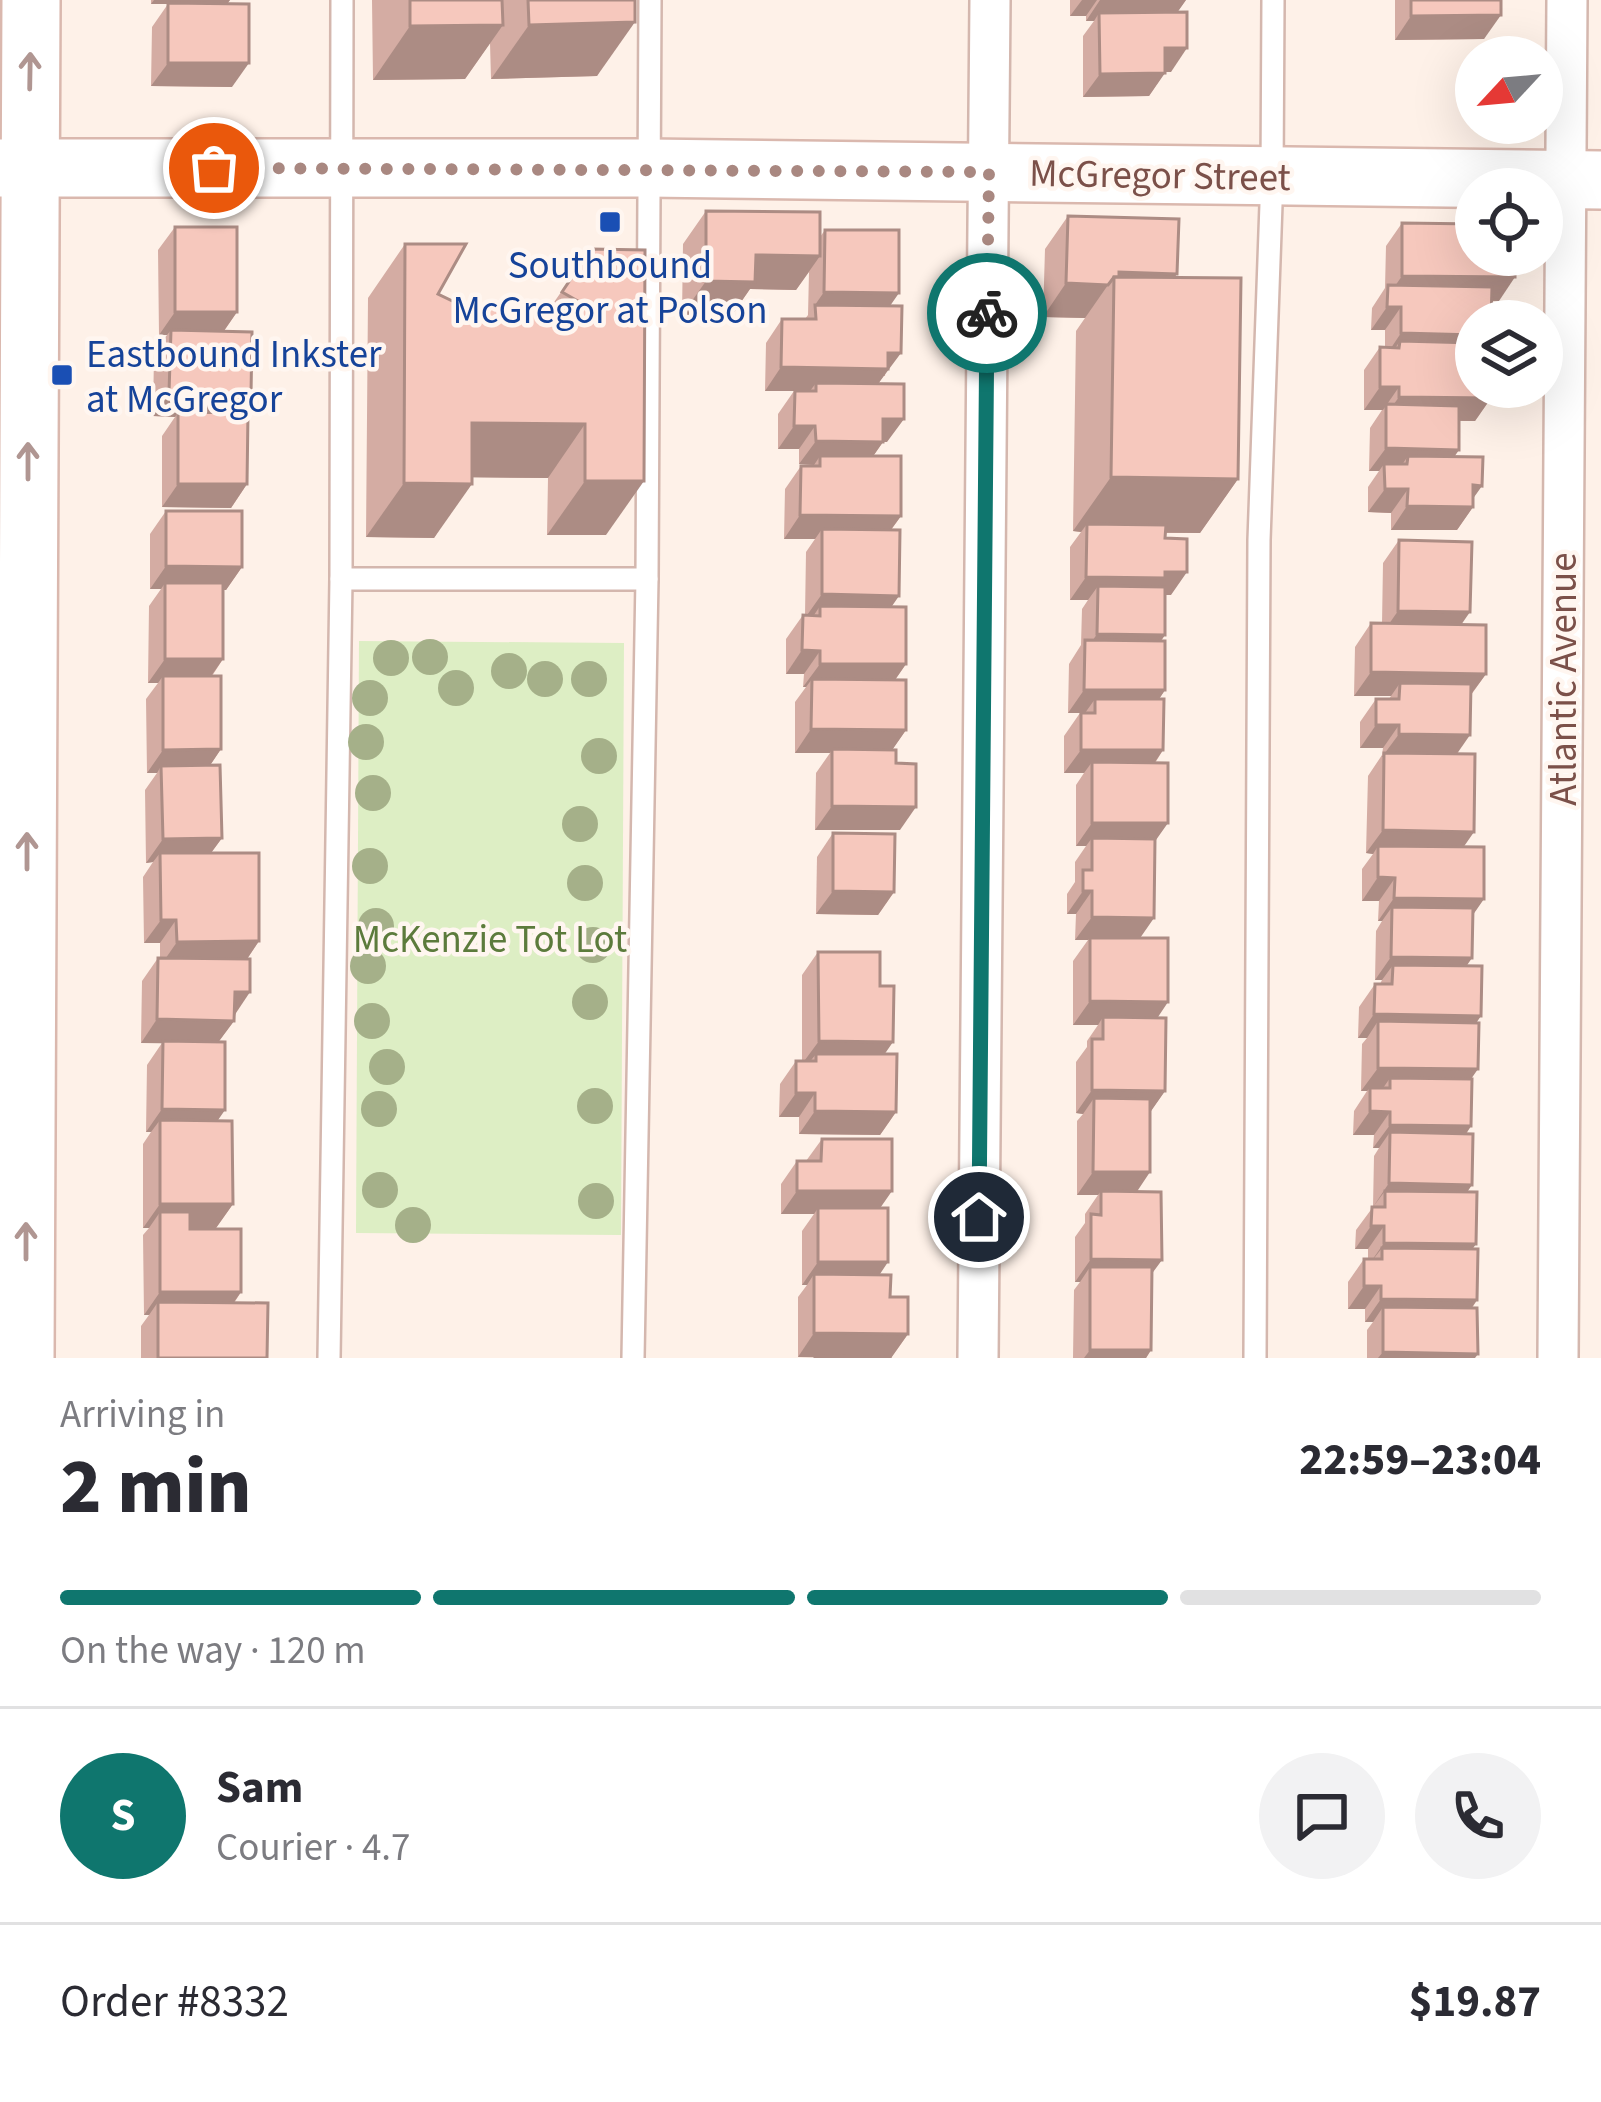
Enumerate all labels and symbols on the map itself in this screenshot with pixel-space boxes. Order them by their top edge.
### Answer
north arrow [1455,36,1563,144]
one-way arrow [19,52,42,91]
pin [163,117,265,219]
street label: McGregor Street [1029,146,1291,206]
marker: Southbound McGregor at Polson [597,209,623,235]
place label: Southbound McGregor at Polson [452,238,768,339]
courier [927,253,1047,373]
place label: Eastbound Inkster at McGregor [86,327,382,428]
marker: Eastbound Inkster at McGregor [49,362,75,388]
one-way arrow [17,442,39,481]
street label: Atlantic Avenue [1536,552,1592,806]
one-way arrow [16,832,38,871]
park label: McKenzie Tot Lot [353,912,627,968]
pin [928,1166,1030,1268]
one-way arrow [15,1222,37,1261]

